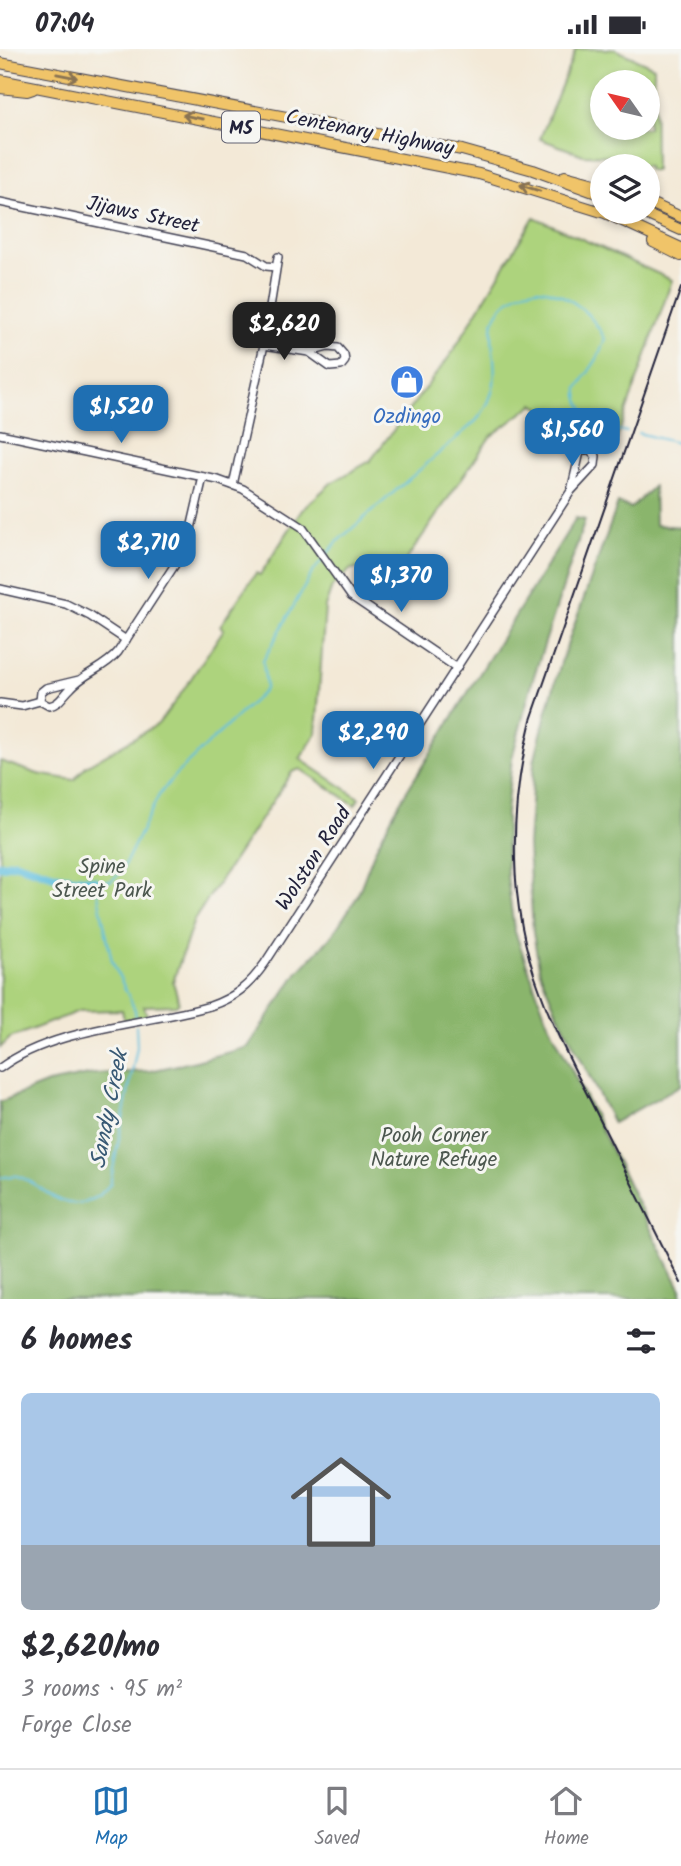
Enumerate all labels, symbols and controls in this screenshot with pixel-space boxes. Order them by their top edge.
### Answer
text: 07:04 [35,4,95,46]
one-way arrow [55,69,78,83]
north arrow [590,70,660,140]
map controls [590,70,660,224]
street label: Centenary Highway [283,101,457,166]
one-way arrow [182,110,204,124]
road number: M5 [222,111,260,143]
button: layers [590,154,660,224]
one-way arrow [519,181,541,194]
street label: Jijaws Street [83,187,203,244]
pin: $2,620 [227,303,341,362]
text: $2,620 [249,307,319,343]
shop icon: Ozdingo [388,363,426,401]
pin: $1,520 [64,385,178,445]
text: $1,520 [89,390,153,426]
place label: Ozdingo [373,401,441,434]
pin: $1,560 [515,409,629,468]
text: $1,560 [541,413,603,449]
pin: $2,710 [91,521,205,581]
text: $2,710 [117,526,179,562]
pin: $1,370 [344,554,458,614]
text: $1,370 [370,559,432,595]
pin: $2,290 [316,711,430,771]
text: $2,290 [338,716,408,752]
street label: Wolston Road [268,799,361,918]
park label: Spine Street Park [52,851,152,908]
water label: Sandy Creek [81,1044,140,1172]
park label: Pooh Corner Nature Refuge [371,1120,498,1177]
text: 6 homes [21,1317,133,1365]
icon: filters [622,1322,660,1360]
icon: home [278,1439,404,1565]
text: $2,620/mo [21,1624,160,1672]
text: 3 rooms · 95 m² [21,1672,182,1708]
text: Forge Close [21,1708,132,1744]
tab: Map [92,1782,130,1854]
tab: Saved [314,1782,360,1854]
tab: Home [544,1782,589,1854]

